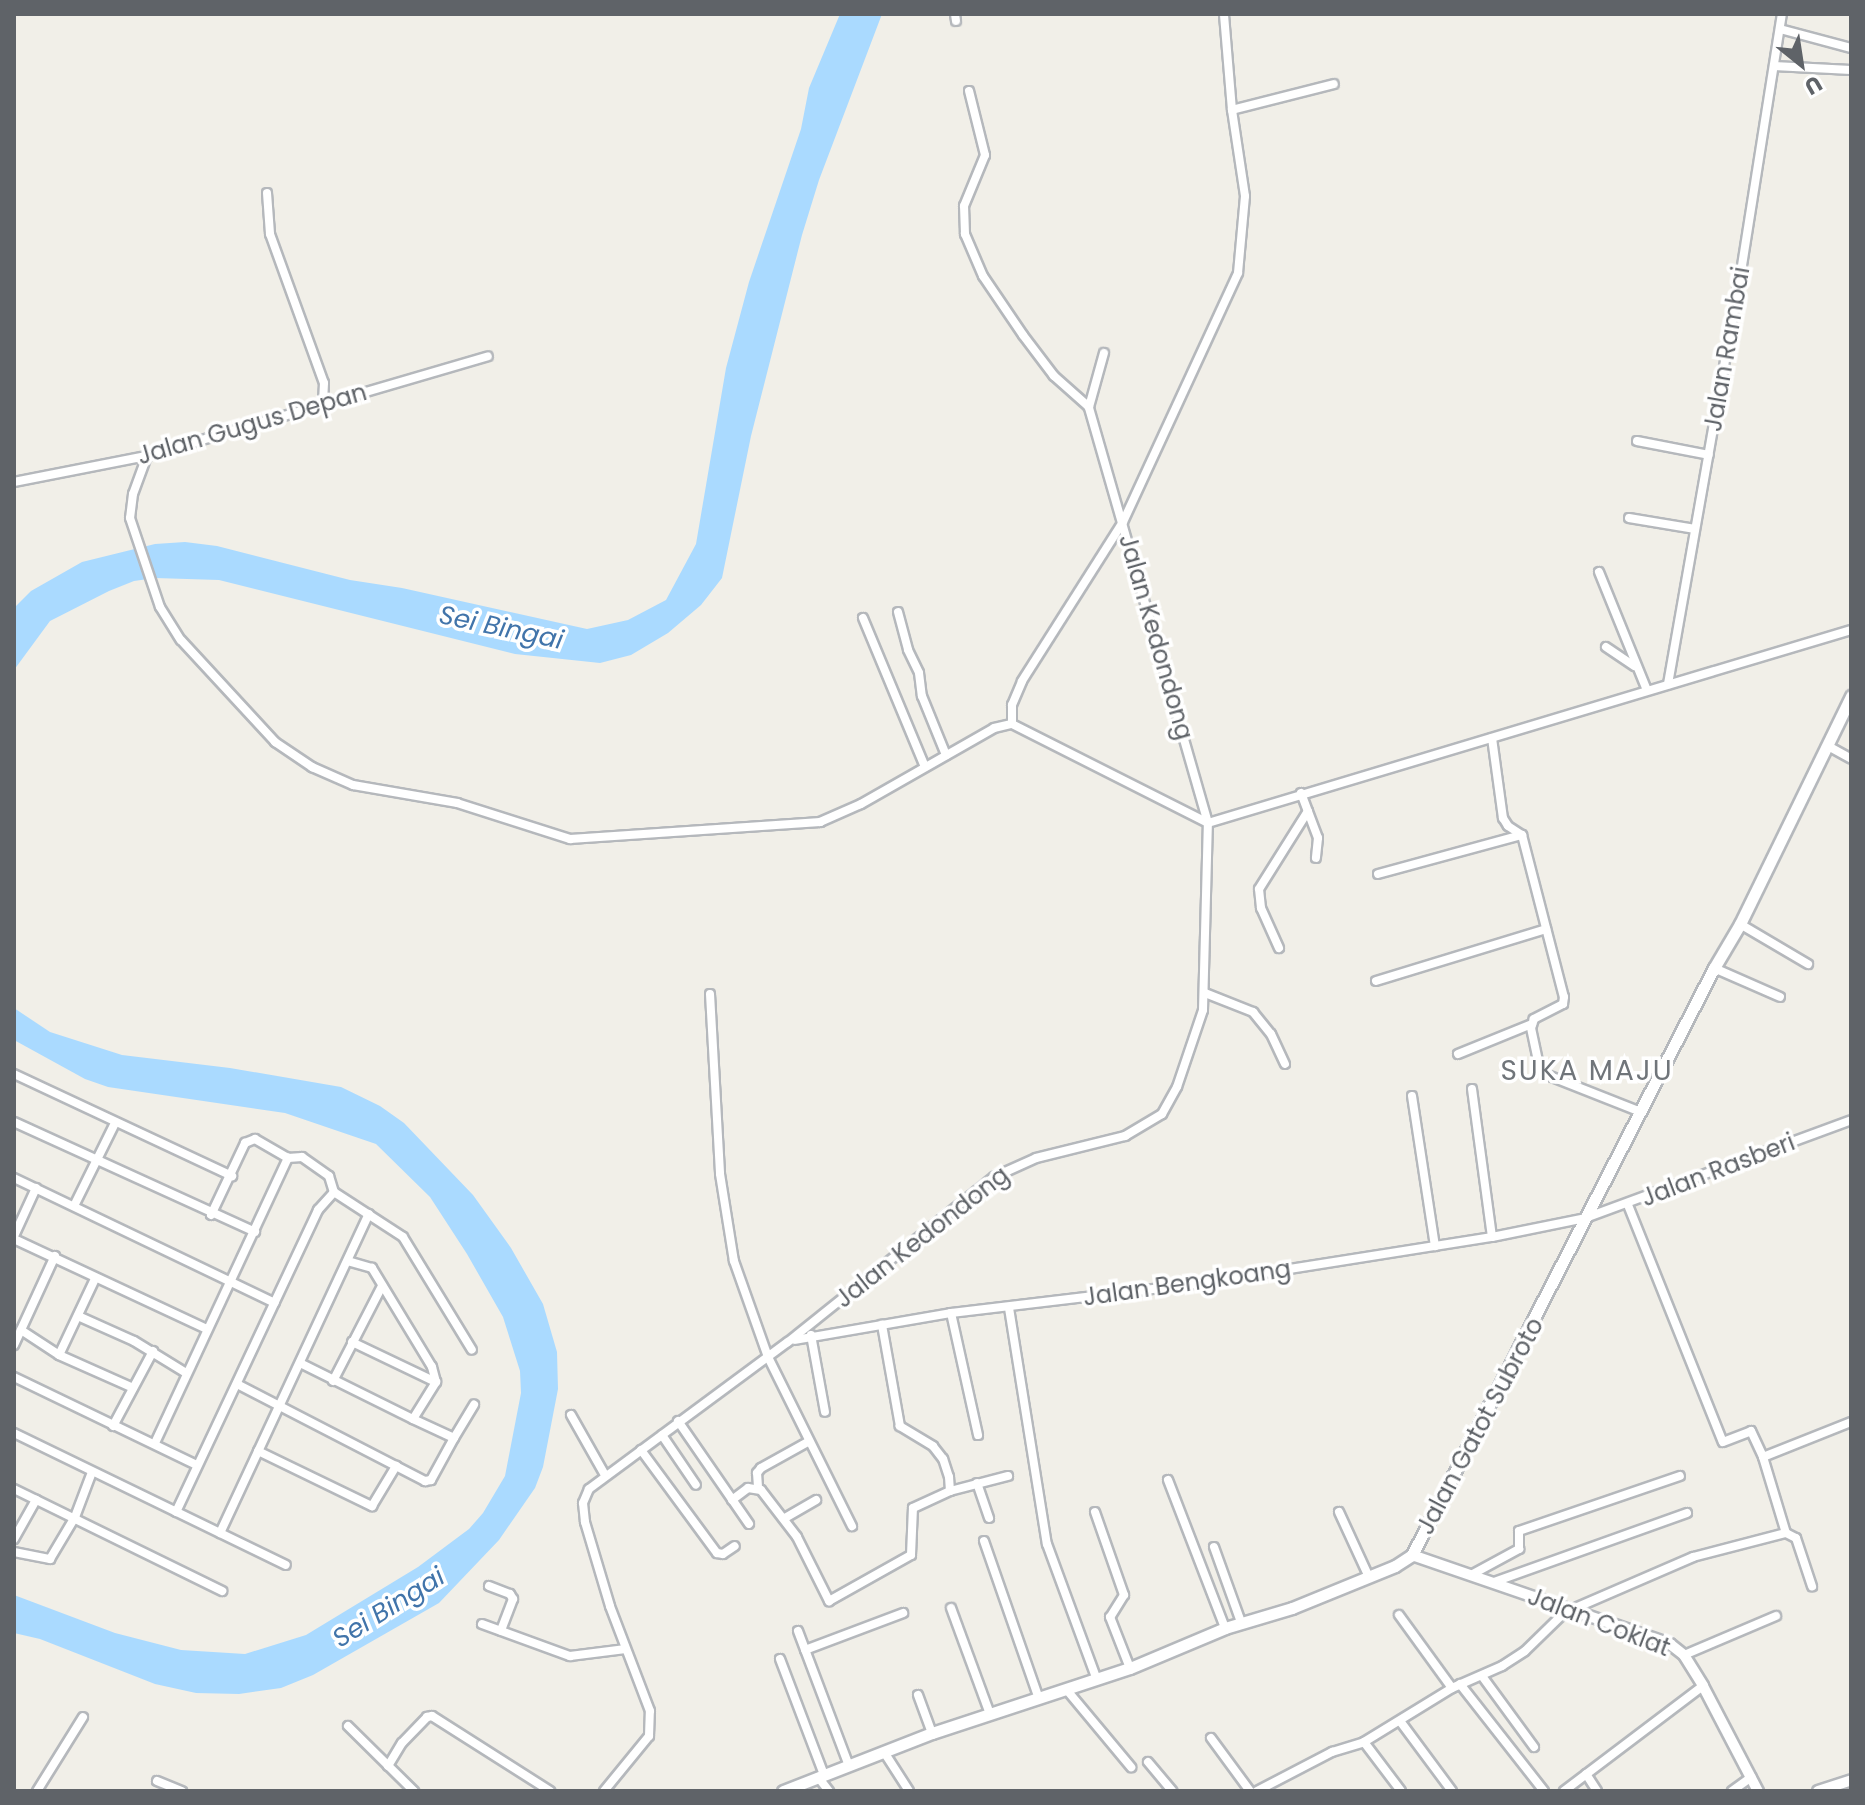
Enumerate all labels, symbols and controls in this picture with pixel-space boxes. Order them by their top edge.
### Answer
north arrow [1761,24,1841,104]
text: U [1799,68,1828,103]
street label: Jalan Rambai [1698,264,1756,434]
street label: Jalan Gugus Depan [134,377,370,471]
street label: Jalan Kedondong [1113,531,1199,743]
water label: Sei Bingai [436,600,566,656]
district label: SUKA MAJU [1500,1054,1674,1088]
street label: Jalan Rasberi [1637,1128,1799,1212]
street label: Jalan Kedondong [830,1160,1014,1314]
street label: Jalan Bengkoang [1081,1254,1293,1312]
street label: Jalan Gatot Subroto [1411,1313,1549,1539]
water label: Sei Bingai [327,1561,451,1655]
street label: Jalan Coklat [1524,1582,1674,1662]

